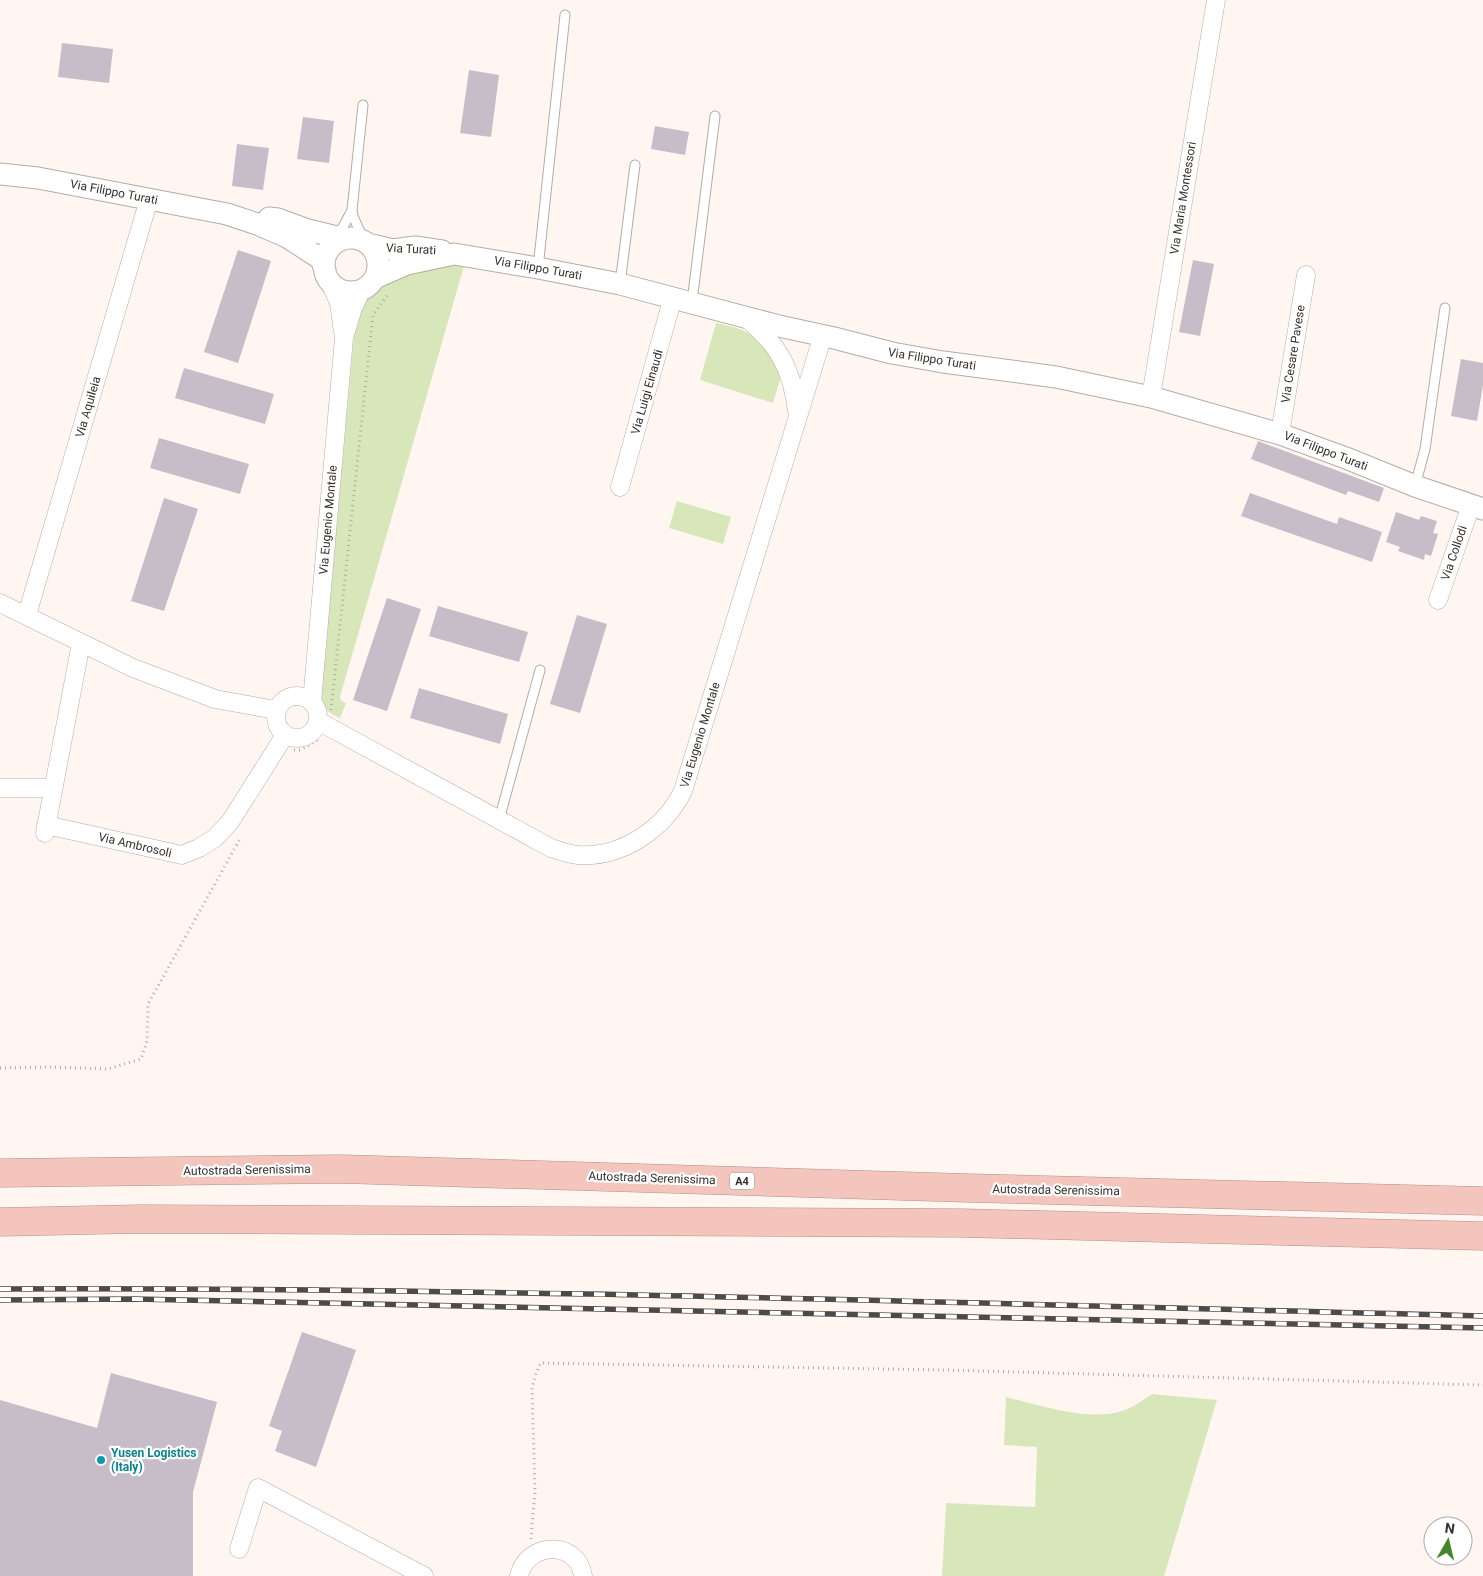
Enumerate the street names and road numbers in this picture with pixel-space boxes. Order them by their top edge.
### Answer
street label: Via Maria Montessori [1167,141,1199,255]
street label: Via Filippo Turati [69,177,159,207]
street label: Via Turati [386,241,437,257]
street label: Via Filippo Turati [493,253,583,283]
street label: Via Cesare Pavese [1278,304,1308,404]
street label: Via Filippo Turati [887,345,977,373]
street label: Via Luigi Einaudi [628,348,666,436]
street label: Via Aquileia [73,375,103,439]
street label: Via Filippo Turati [1282,429,1370,473]
street label: Via Eugenio Montale [316,465,340,575]
street label: Via Collodi [1438,524,1470,582]
street label: Via Eugenio Montale [677,681,723,789]
street label: Via Ambrosoli [97,830,173,860]
street label: Autostrada Serenissima [183,1162,311,1178]
street label: Autostrada Serenissima [588,1169,716,1187]
road number: A4 [730,1172,754,1190]
street label: Autostrada Serenissima [992,1182,1120,1198]

